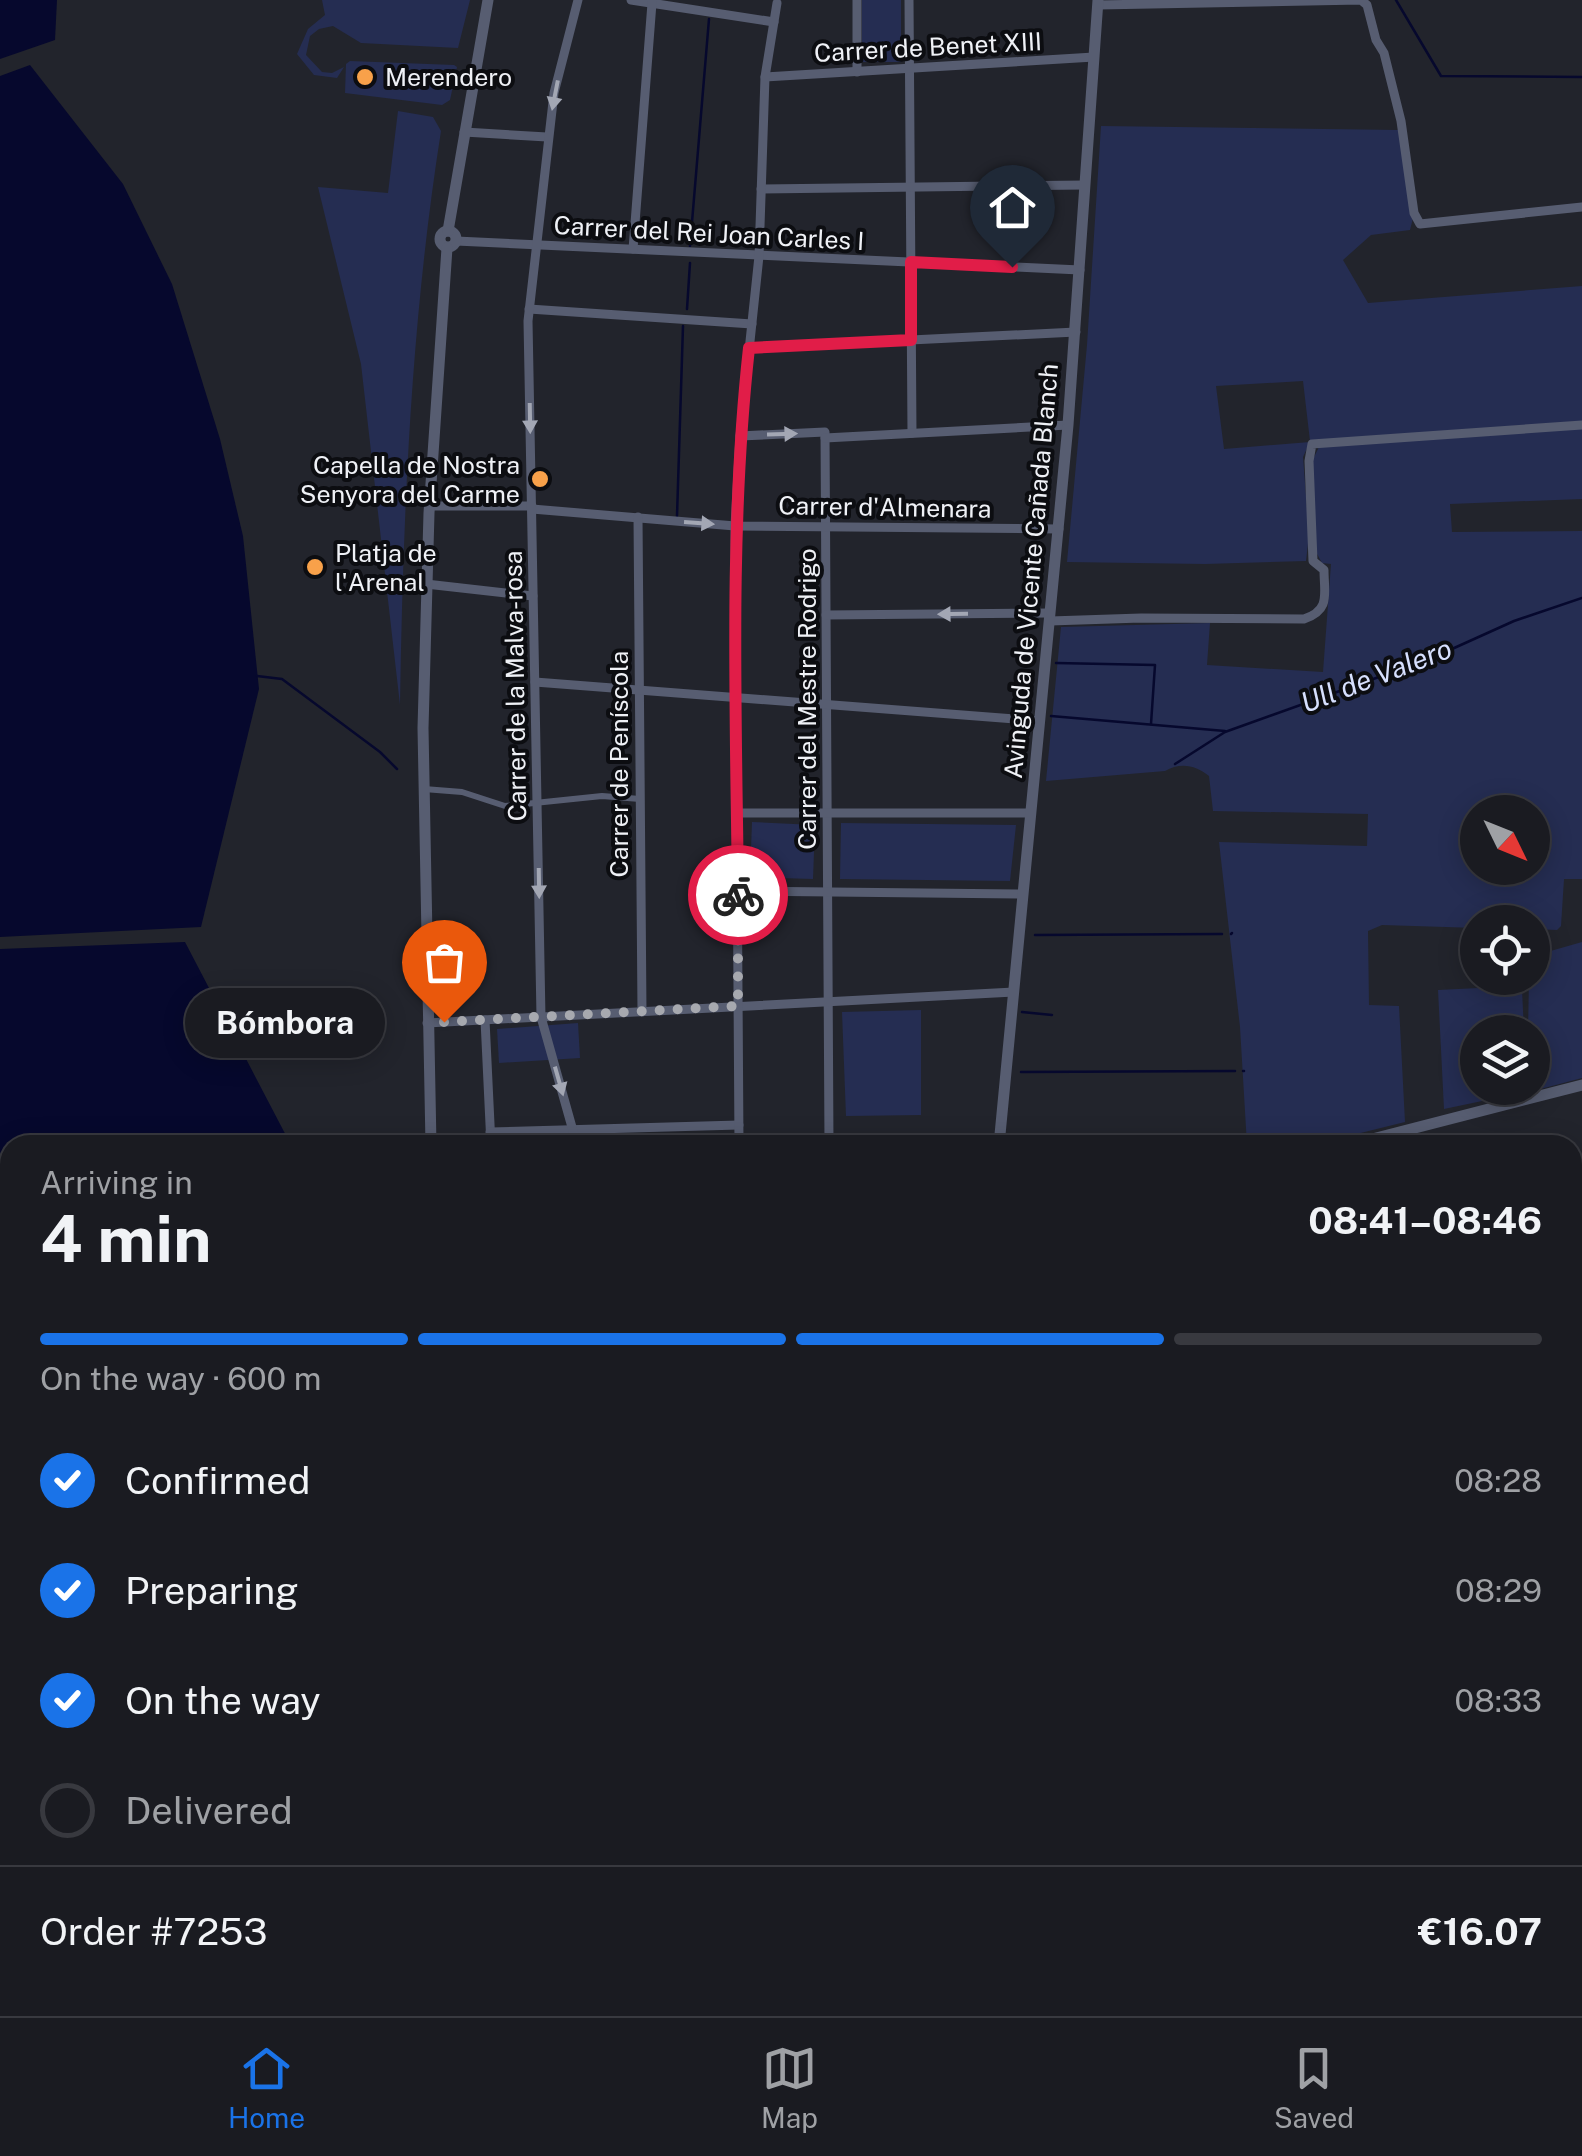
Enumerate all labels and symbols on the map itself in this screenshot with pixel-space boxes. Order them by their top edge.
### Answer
street label: Carrer de Benet XIII [813,26,1043,68]
place label: Merendero [385,62,512,92]
marker: Merendero [354,66,376,88]
one-way arrow [546,79,562,110]
pin [970,165,1055,268]
street label: Carrer del Rei Joan Carles I [553,210,865,256]
street label: Avinguda de Vicente Cañada Blanch [998,362,1064,780]
one-way arrow [522,402,538,434]
one-way arrow [767,426,799,442]
place label: Capella de Nostra Senyora del Carme [300,450,520,509]
marker: Capella de Nostra Senyora del Carme [529,468,551,490]
street label: Carrer d'Almenara [778,490,992,524]
one-way arrow [683,515,715,531]
place label: Platja de l'Arenal [335,538,437,597]
street label: Carrer del Mestre Rodrigo [792,548,822,850]
street label: Carrer de la Malva-rosa [498,550,532,822]
marker: Platja de l'Arenal [304,556,326,578]
one-way arrow [936,606,968,622]
water label: Ull de Valero [1296,631,1456,719]
street label: Carrer de Peníscola [604,651,634,877]
north arrow [1460,795,1550,885]
courier [688,845,788,945]
one-way arrow [531,867,547,899]
pin [402,920,487,1023]
callout: Bómbora [184,987,384,1057]
one-way arrow [552,1066,567,1097]

